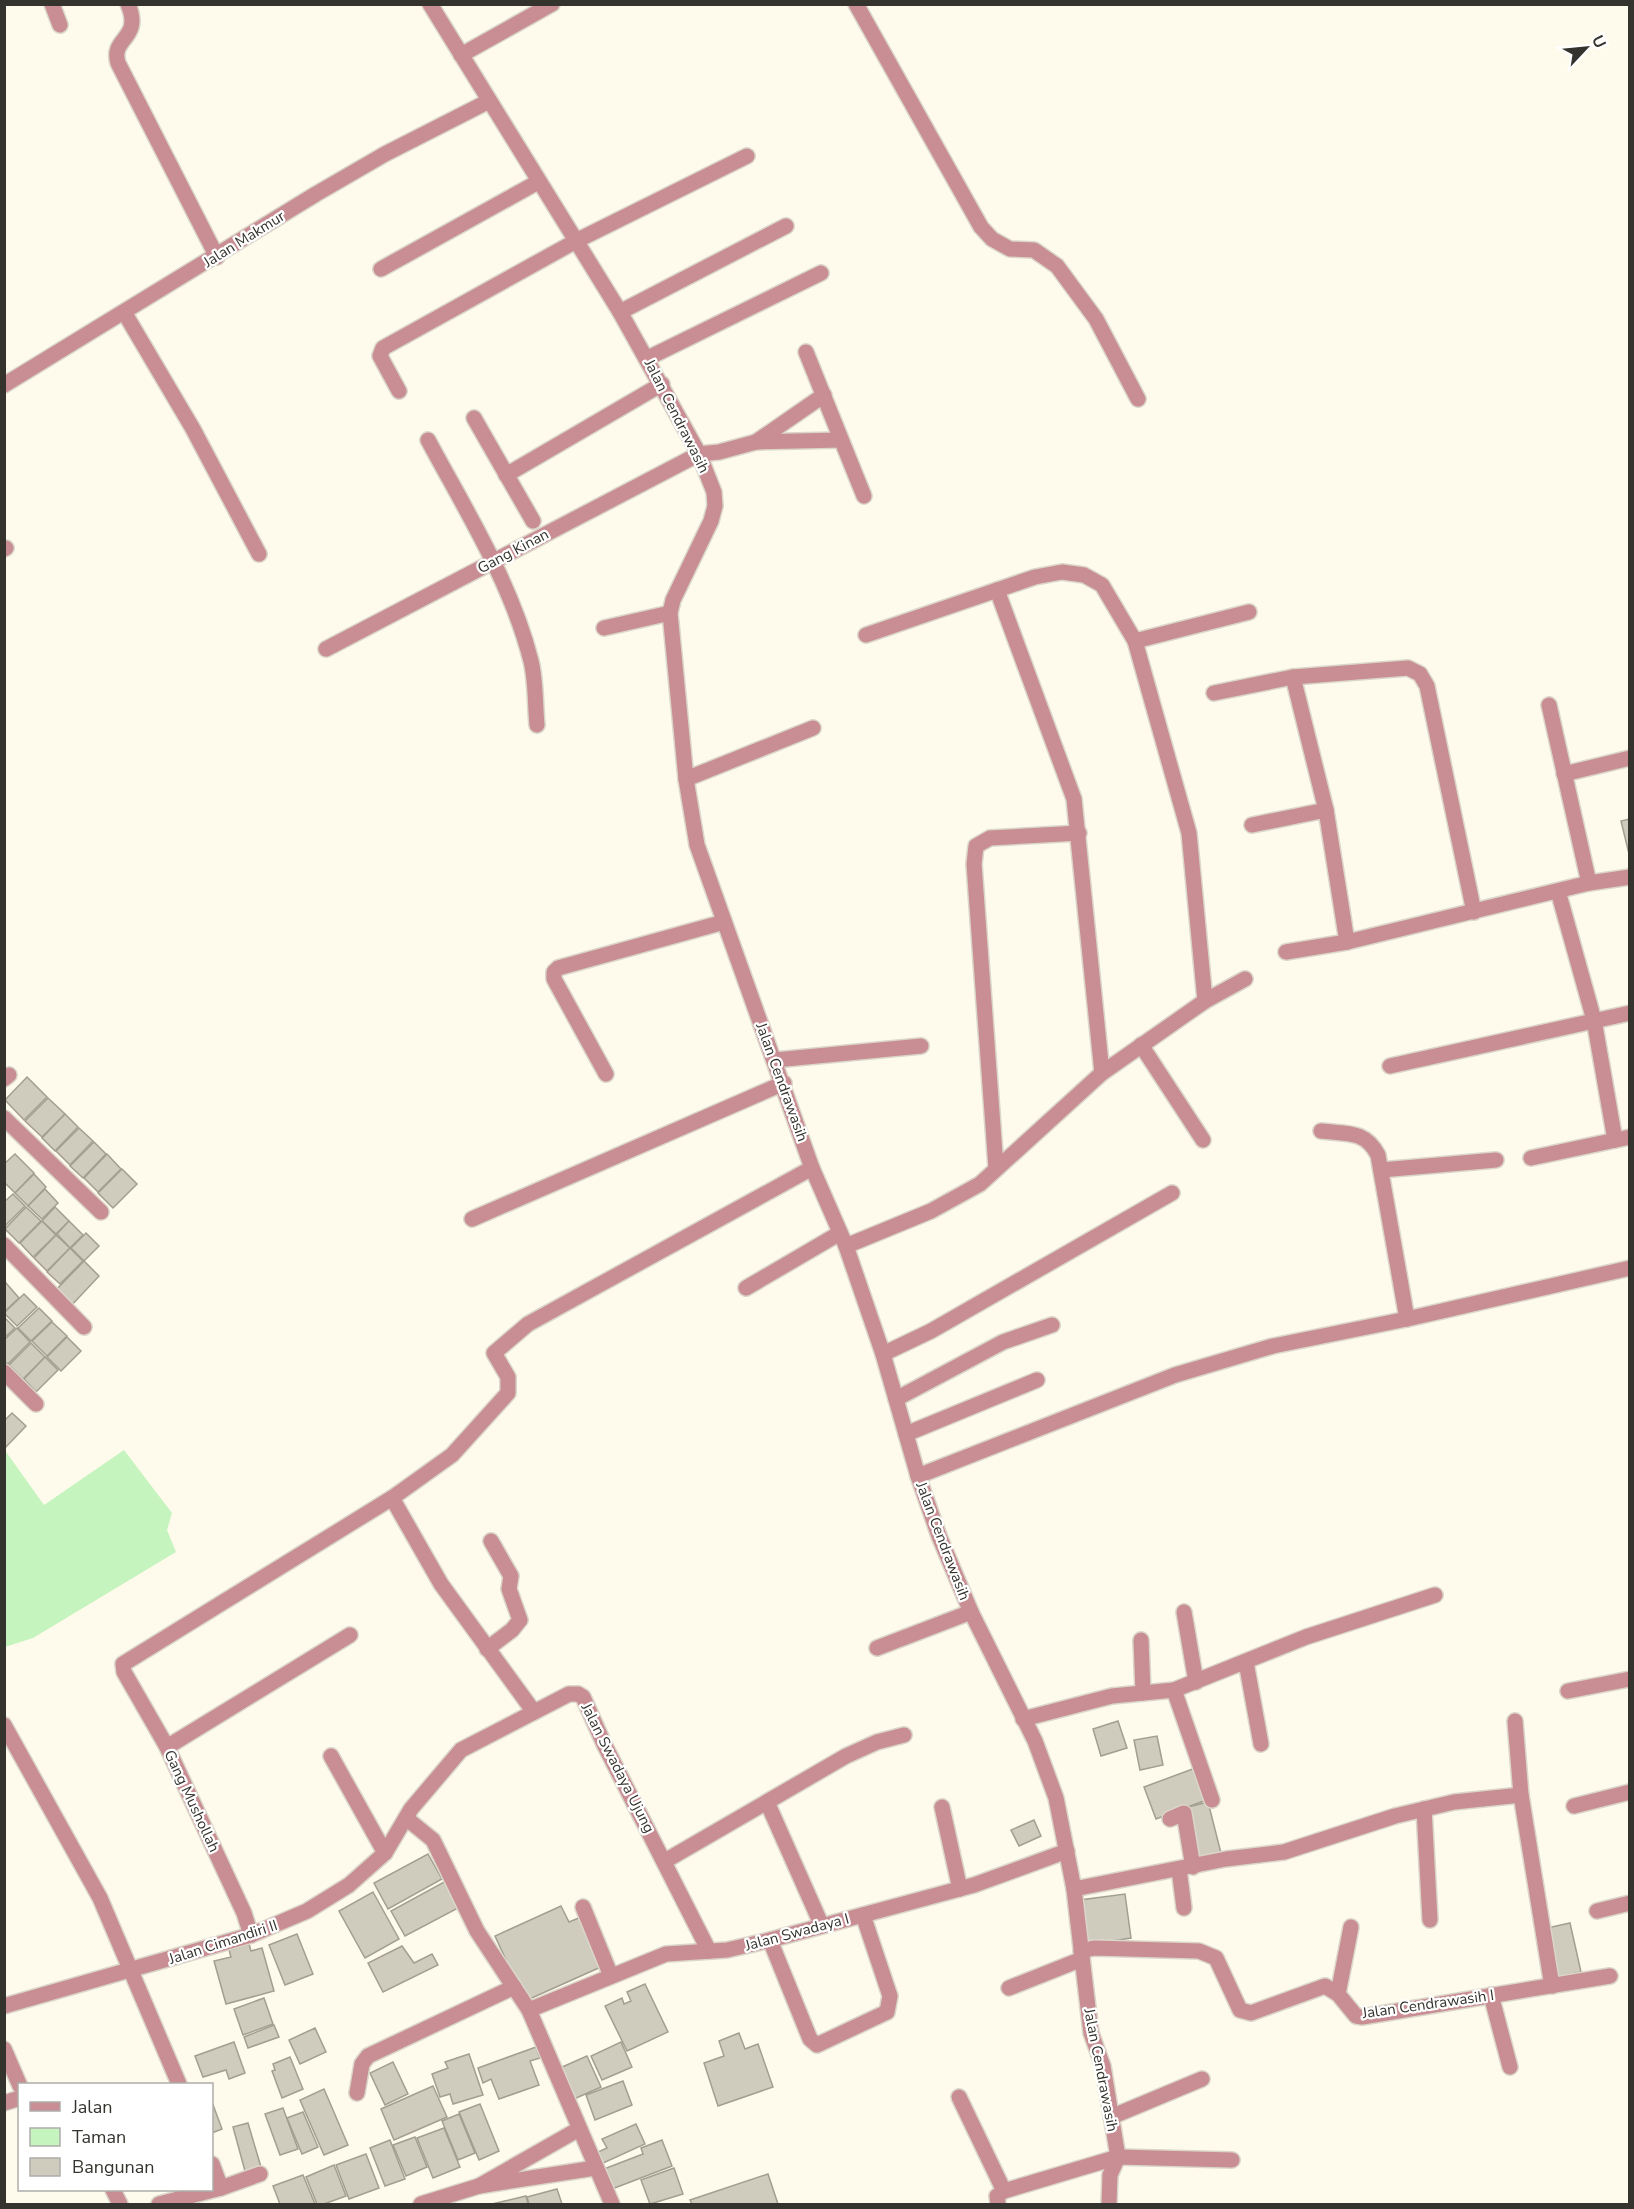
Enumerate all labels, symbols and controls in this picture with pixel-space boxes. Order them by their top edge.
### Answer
north arrow [1556,18,1616,78]
text: U [1586,32,1611,52]
street label: Jalan Makmur [199,206,289,273]
street label: Jalan Cendrawasih [639,355,714,476]
street label: Gang Kinan [474,524,552,578]
street label: Jalan Cendrawasih [751,1019,813,1144]
street label: Jalan Cendrawasih [911,1478,975,1603]
street label: Jalan Swadaya Ujung [576,1699,659,1836]
street label: Gang Mushollah [160,1747,224,1855]
street label: Jalan Swadaya I [742,1908,851,1956]
street label: Jalan Cimandiri II [165,1915,280,1969]
street label: Jalan Cendrawasih I [1360,1985,1495,2023]
street label: Jalan Cendrawasih [1079,2006,1123,2133]
legend [18,2083,213,2191]
text: Jalan [71,2095,112,2119]
text: Taman [72,2125,126,2149]
text: Bangunan [72,2155,155,2179]

